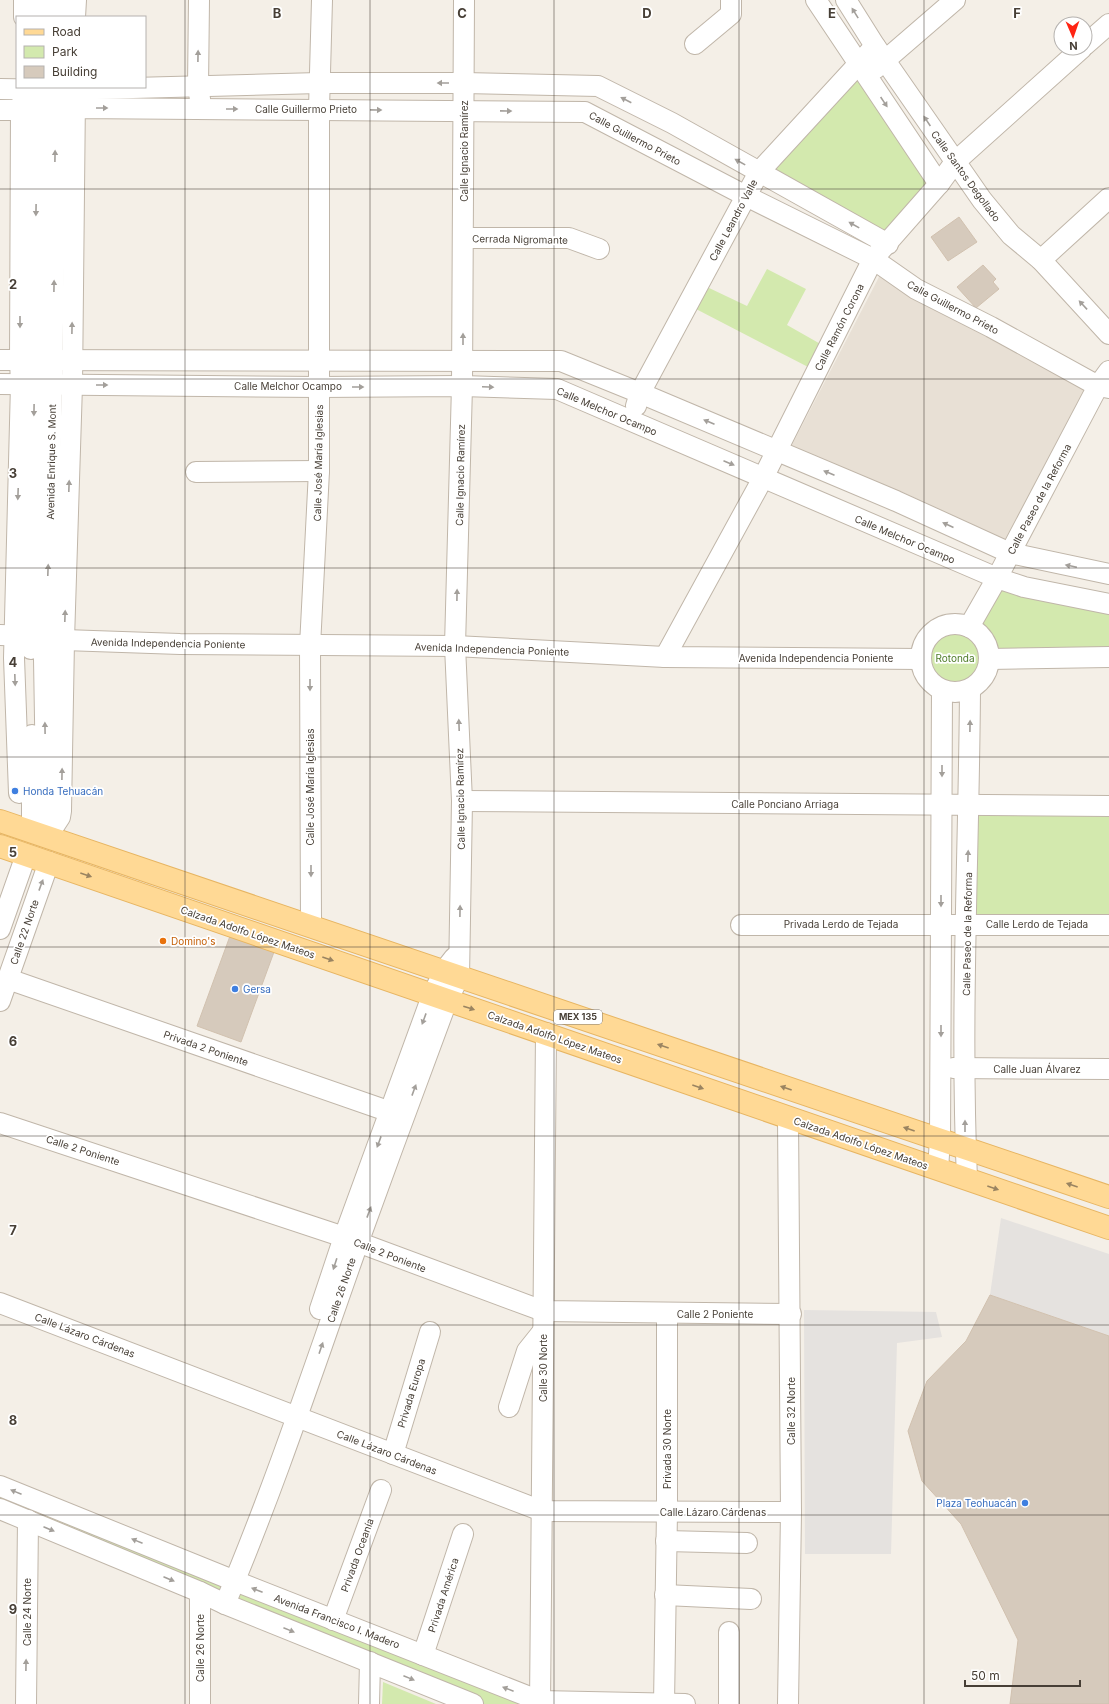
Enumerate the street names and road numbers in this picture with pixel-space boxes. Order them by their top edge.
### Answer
street label: Calle Ignacio Ramírez [458,100,470,202]
street label: Calle Guillermo Prieto [255,103,357,115]
street label: Calle Guillermo Prieto [587,109,683,167]
street label: Calle Santos Degollado [929,128,1003,224]
street label: Calle Leandro Valle [706,177,760,263]
street label: Cerrada Nigromante [472,232,568,246]
street label: Calle Guillermo Prieto [905,278,1001,336]
street label: Calle Ramón Corona [812,281,866,373]
street label: Calle Melchor Ocampo [234,380,342,392]
street label: Calle Melchor Ocampo [555,384,659,438]
street label: Avenida Enrique S. Mont [44,403,58,520]
street label: Calle José María Iglesias [311,404,325,522]
street label: Calle Ignacio Ramírez [453,424,467,526]
street label: Calle Paseo de la Reforma [1005,442,1073,556]
street label: Calle Melchor Ocampo [853,512,957,566]
street label: Avenida Independencia Poniente [91,636,246,650]
street label: Avenida Independencia Poniente [415,640,570,658]
street label: Avenida Independencia Poniente [739,652,893,664]
street label: Calle José María Iglesias [304,728,316,846]
street label: Calle Ignacio Ramírez [453,748,467,850]
street label: Calle Ponciano Arriaga [731,798,839,810]
street label: Calle Paseo de la Reforma [960,872,974,996]
street label: Calle 22 Norte [7,898,41,966]
street label: Calzada Adolfo López Mateos [179,903,317,961]
street label: Privada Lerdo de Tejada [784,918,898,930]
street label: Calle Lerdo de Tejada [986,918,1088,930]
street label: Calzada Adolfo López Mateos [486,1008,624,1066]
road number: MEX 135 [554,1010,602,1024]
street label: Privada 2 Poniente [162,1028,250,1068]
street label: Calle Juan Álvarez [993,1062,1081,1075]
street label: Calzada Adolfo López Mateos [792,1114,930,1172]
street label: Calle 2 Poniente [45,1132,121,1168]
street label: Calle 2 Poniente [352,1236,428,1274]
street label: Calle 26 Norte [324,1256,358,1324]
street label: Calle 2 Poniente [677,1308,754,1320]
street label: Calle Lázaro Cárdenas [33,1310,137,1360]
street label: Calle 30 Norte [537,1334,549,1402]
street label: Privada Europa [395,1357,427,1429]
street label: Calle 32 Norte [785,1377,797,1445]
street label: Privada 30 Norte [661,1409,673,1489]
street label: Calle Lázaro Cárdenas [335,1427,439,1477]
street label: Calle Lázaro Cárdenas [660,1506,766,1518]
street label: Privada Oceanía [338,1517,376,1593]
street label: Privada América [425,1556,461,1634]
street label: Calle 24 Norte [21,1578,33,1646]
street label: Avenida Francisco I. Madero [272,1591,402,1651]
street label: Calle 26 Norte [194,1614,206,1682]

